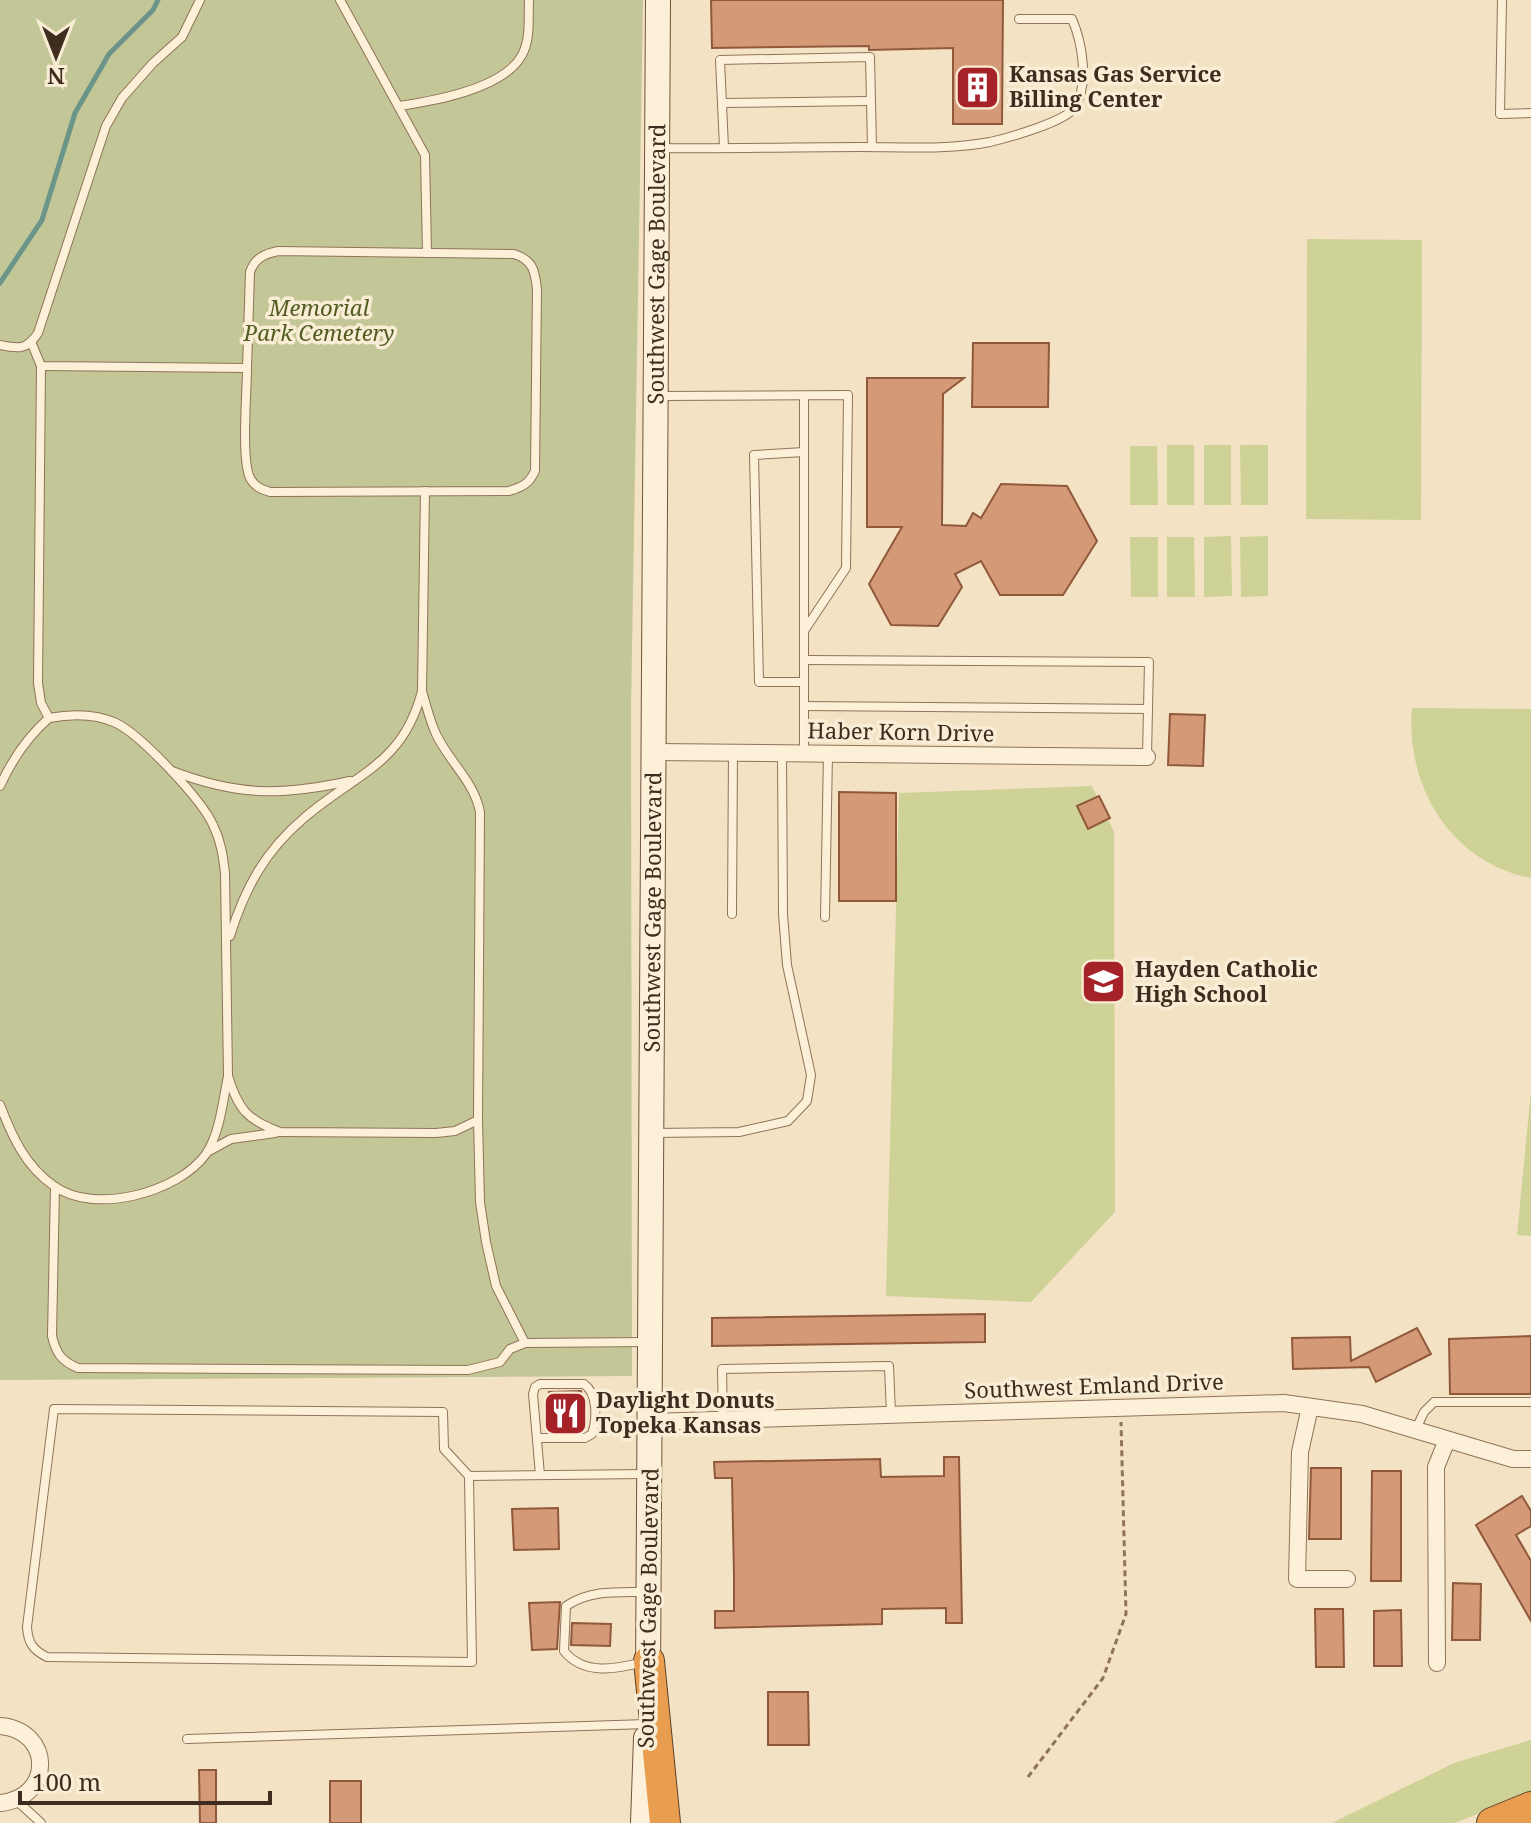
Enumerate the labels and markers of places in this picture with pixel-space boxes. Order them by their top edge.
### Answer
place label: Kansas Gas Service Billing Center [1009,58,1222,113]
building icon: Kansas Gas Service Billing Center [954,63,1002,111]
place label: Hayden Catholic High School [1135,953,1318,1008]
school or university icon: Hayden Catholic High School [1080,958,1128,1006]
place label: Daylight Donuts Topeka Kansas [596,1384,775,1439]
restaurant icon: Daylight Donuts Topeka Kansas [541,1389,589,1437]

